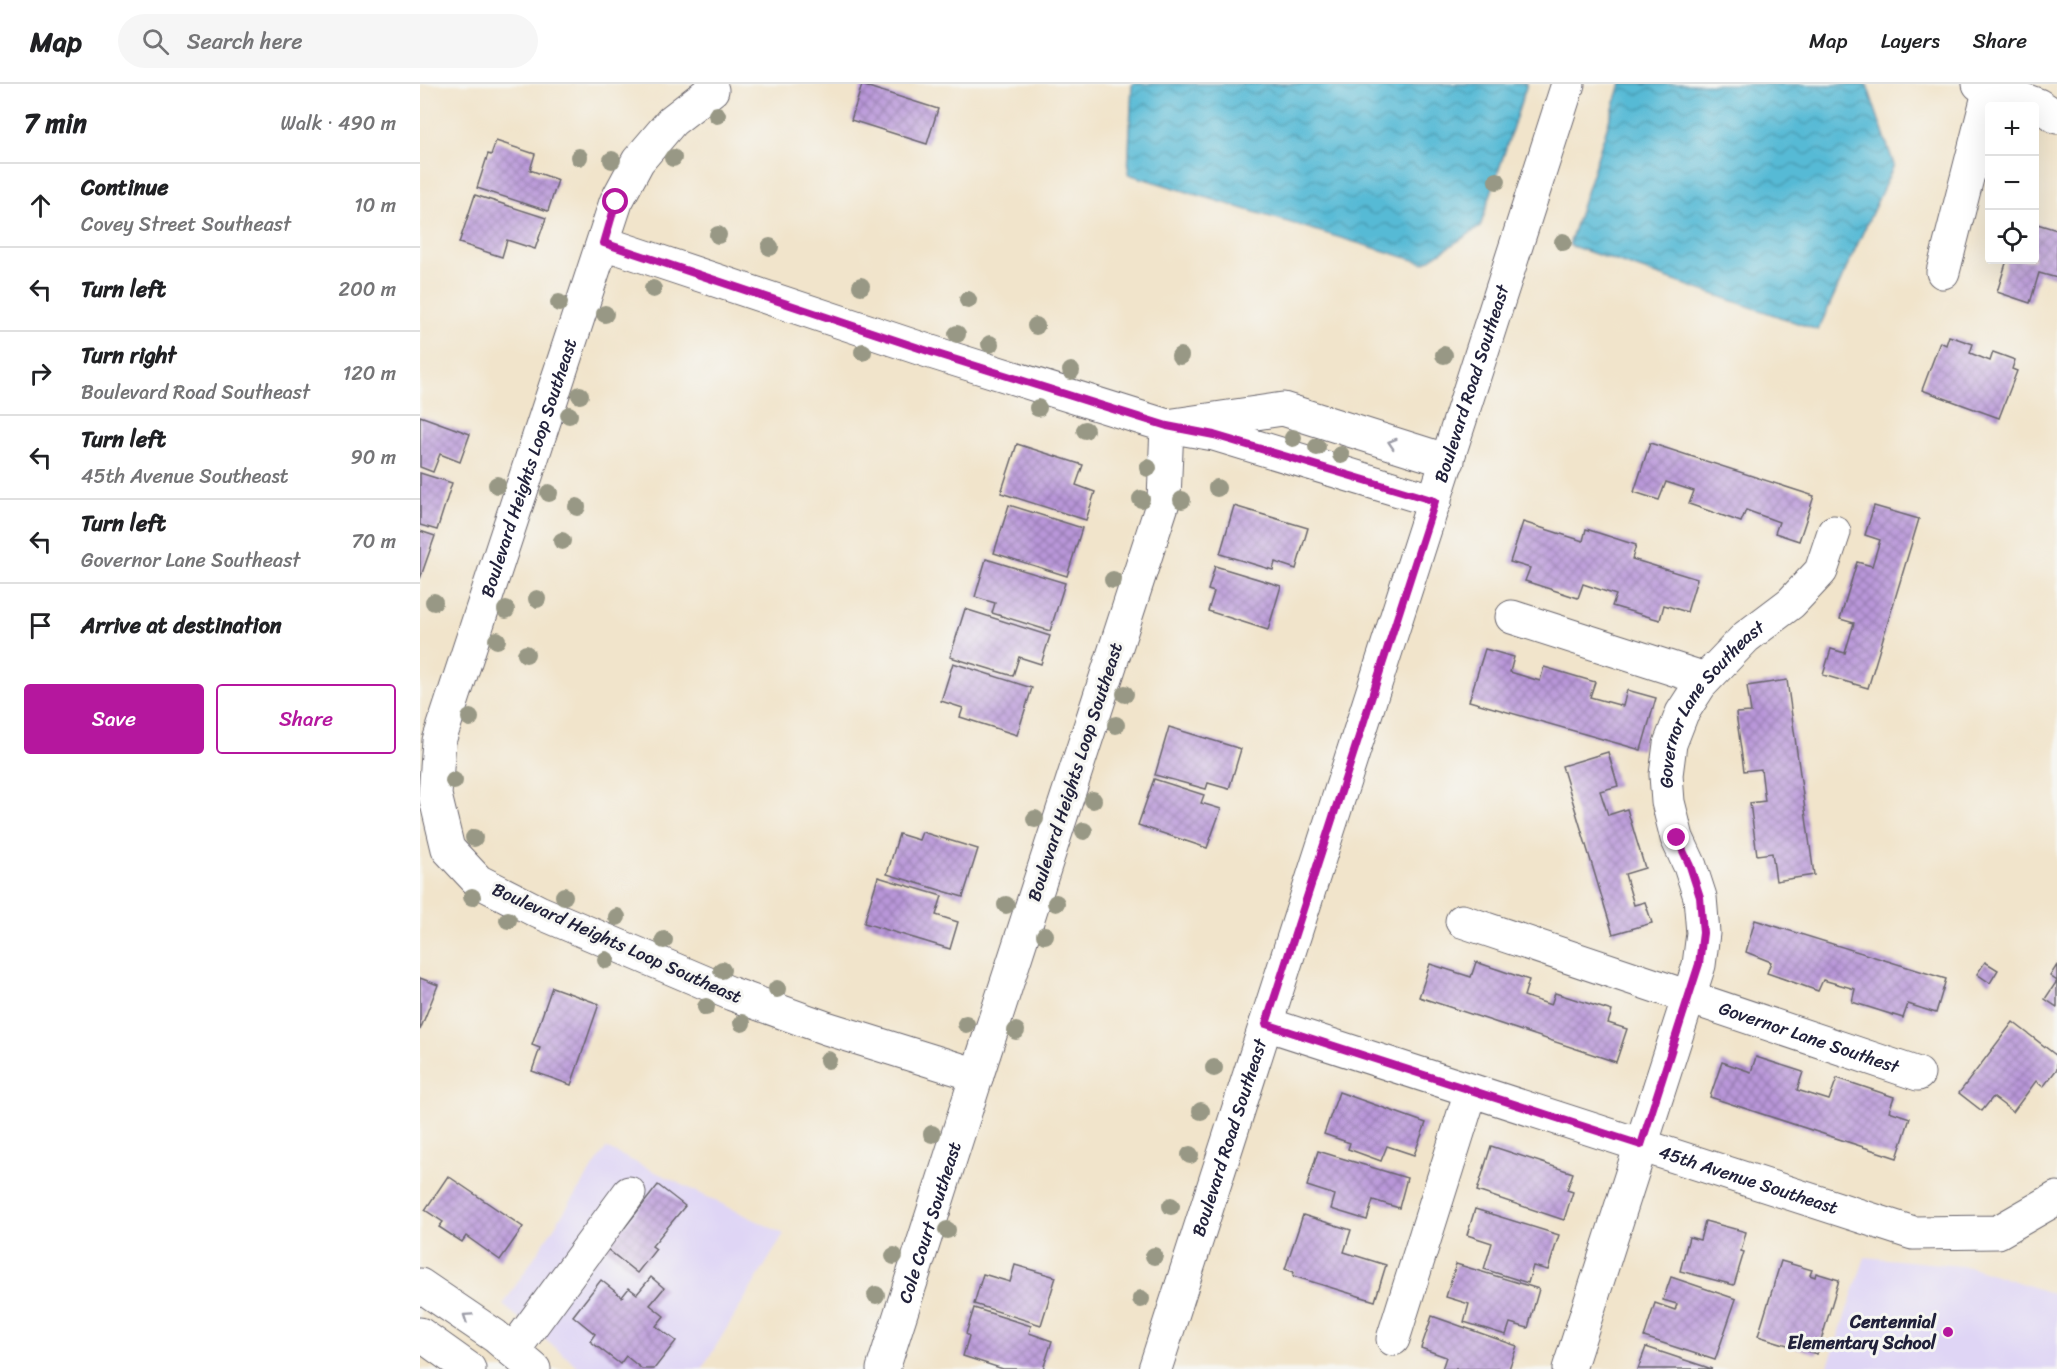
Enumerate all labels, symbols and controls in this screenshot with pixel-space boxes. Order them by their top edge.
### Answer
search box [118,14,538,68]
text: Map [30,17,82,66]
text: Search here [187,22,303,61]
text: Map [1809,22,1848,60]
text: Layers [1881,22,1940,60]
text: Share [1973,22,2027,60]
icon: search [139,25,172,58]
text: 7 min [24,100,87,146]
map controls [1985,102,2039,264]
button: + [1985,102,2039,156]
text: Walk · 490 m [280,106,396,141]
button: − [1985,156,2039,210]
text: Continue [81,168,169,207]
text: 10 m [354,188,396,223]
route start [602,188,628,214]
icon: ahead [24,189,57,222]
text: Covey Street Southeast [81,207,291,242]
button: locate [1985,210,2039,264]
text: Turn left [81,270,166,309]
text: 200 m [339,272,396,307]
icon: left [24,273,57,306]
street label: Boulevard Road Southeast [1425,280,1519,487]
street label: Boulevard Heights Loop Southeast [471,334,586,602]
text: Turn right [81,336,176,375]
text: 120 m [343,356,396,391]
icon: right [24,357,57,390]
text: Boulevard Road Southeast [81,375,310,410]
text: Turn left [81,420,166,459]
one-way arrow [1387,438,1398,450]
text: 90 m [351,440,396,475]
icon: left [24,441,57,474]
text: 45th Avenue Southeast [81,459,288,494]
text: Turn left [81,504,166,543]
text: 70 m [351,524,396,559]
icon: left [24,525,57,558]
text: Governor Lane Southeast [81,543,300,578]
text: Arrive at destination [81,606,282,645]
icon: arrive [24,609,57,642]
street label: Governor Lane Southeast [1650,612,1772,789]
street label: Boulevard Heights Loop Southeast [1018,638,1132,906]
button: Save [24,684,204,754]
button: Share [216,684,396,754]
route end [1663,824,1689,850]
street label: Boulevard Heights Loop Southeast [487,873,747,1013]
street label: Governor Lane Southest [1714,992,1904,1083]
street label: Boulevard Road Southeast [1183,1034,1276,1241]
street label: 45th Avenue Southeast [1655,1136,1842,1224]
street label: Cole Court Southeast [889,1137,971,1307]
place label: Centennial Elementary School [1787,1306,1937,1359]
one-way arrow [463,1313,474,1324]
marker: Centennial Elementary School [1941,1325,1955,1339]

